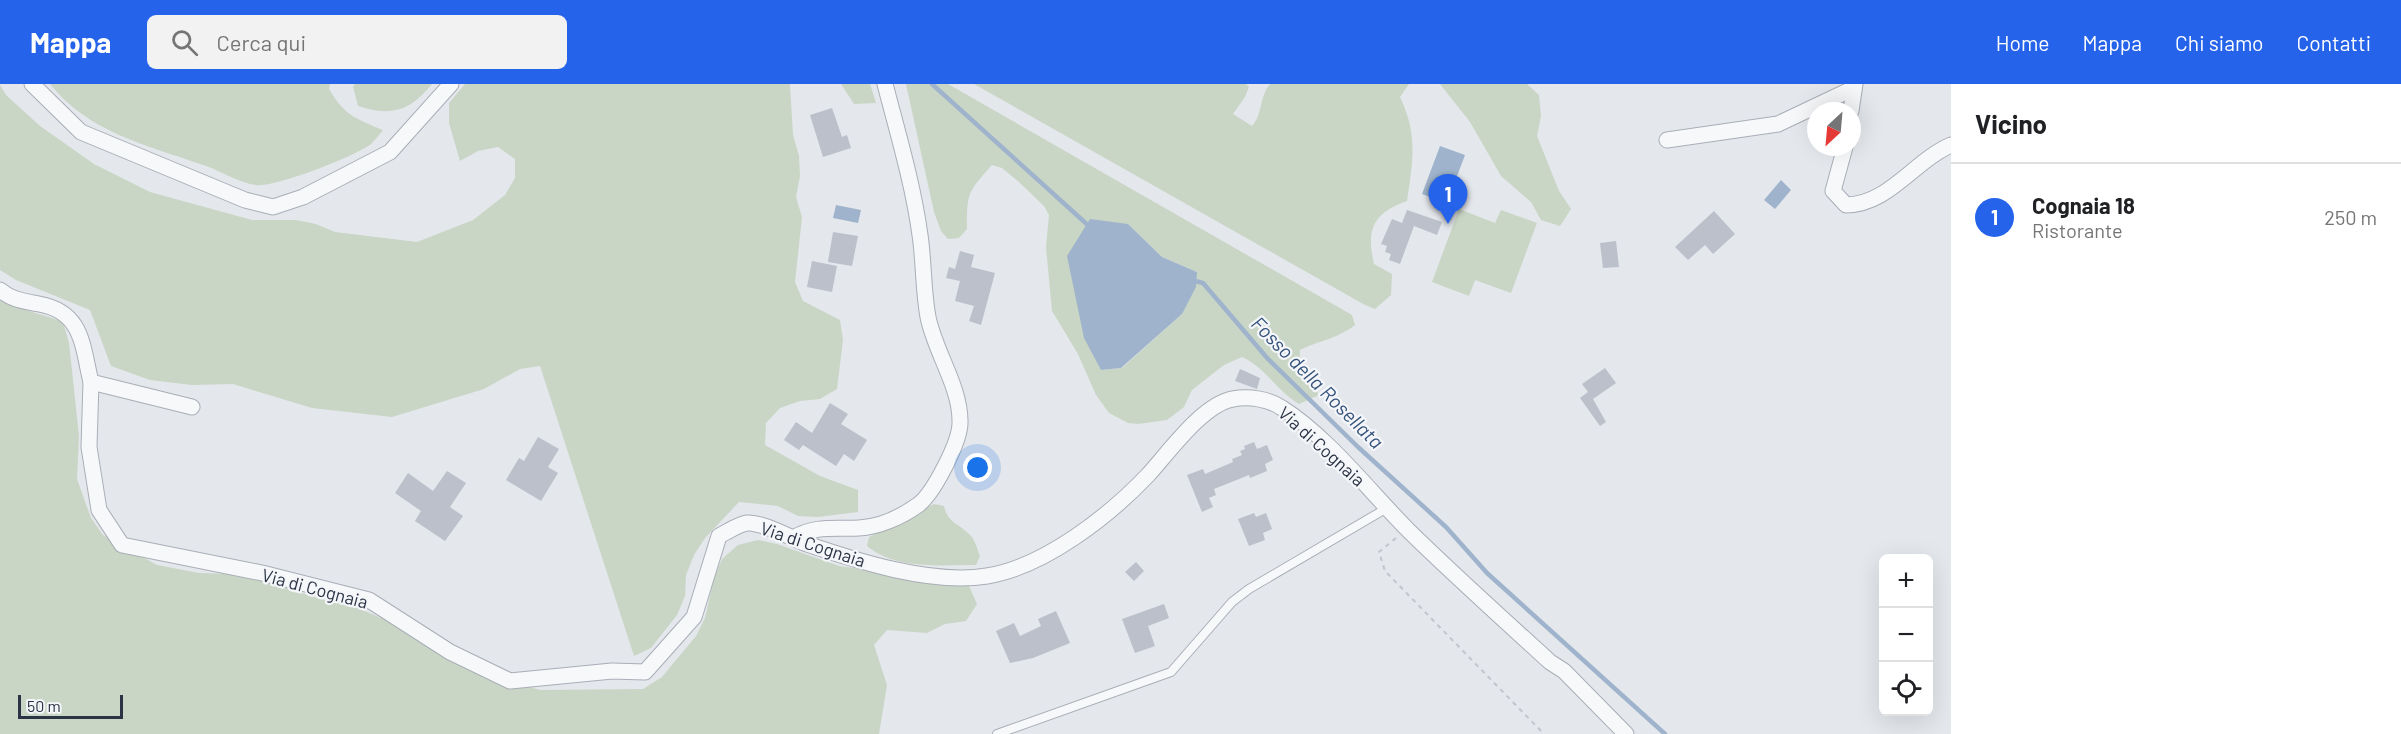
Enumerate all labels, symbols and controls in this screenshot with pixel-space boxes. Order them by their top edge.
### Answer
search box [147,15,567,69]
text: Mappa [30,25,111,59]
icon: search [168,26,201,59]
text: Cerca qui [216,29,306,55]
text: Home [1996,30,2049,55]
text: Mappa [2082,30,2142,55]
text: Chi siamo [2175,30,2264,55]
text: Contatti [2297,30,2371,55]
north arrow [1807,102,1861,156]
text: Vicino [1975,108,2047,139]
pin: 1 [1428,174,1468,224]
text: Cognaia 18 [2032,192,2135,218]
text: 1 [1991,205,1998,229]
text: 250 m [2324,205,2377,229]
text: Ristorante [2032,218,2123,242]
water label: Fosso della Rosellata [1247,311,1389,453]
street label: Via di Cognaia [1274,401,1370,491]
your location [963,453,992,482]
street label: Via di Cognaia [758,517,868,571]
map controls [1879,554,1933,716]
button: + [1879,554,1933,608]
street label: Via di Cognaia [259,563,371,613]
button: − [1879,608,1933,662]
button: locate [1879,662,1933,716]
scale bar [18,692,123,720]
text: 50 m [27,696,61,715]

